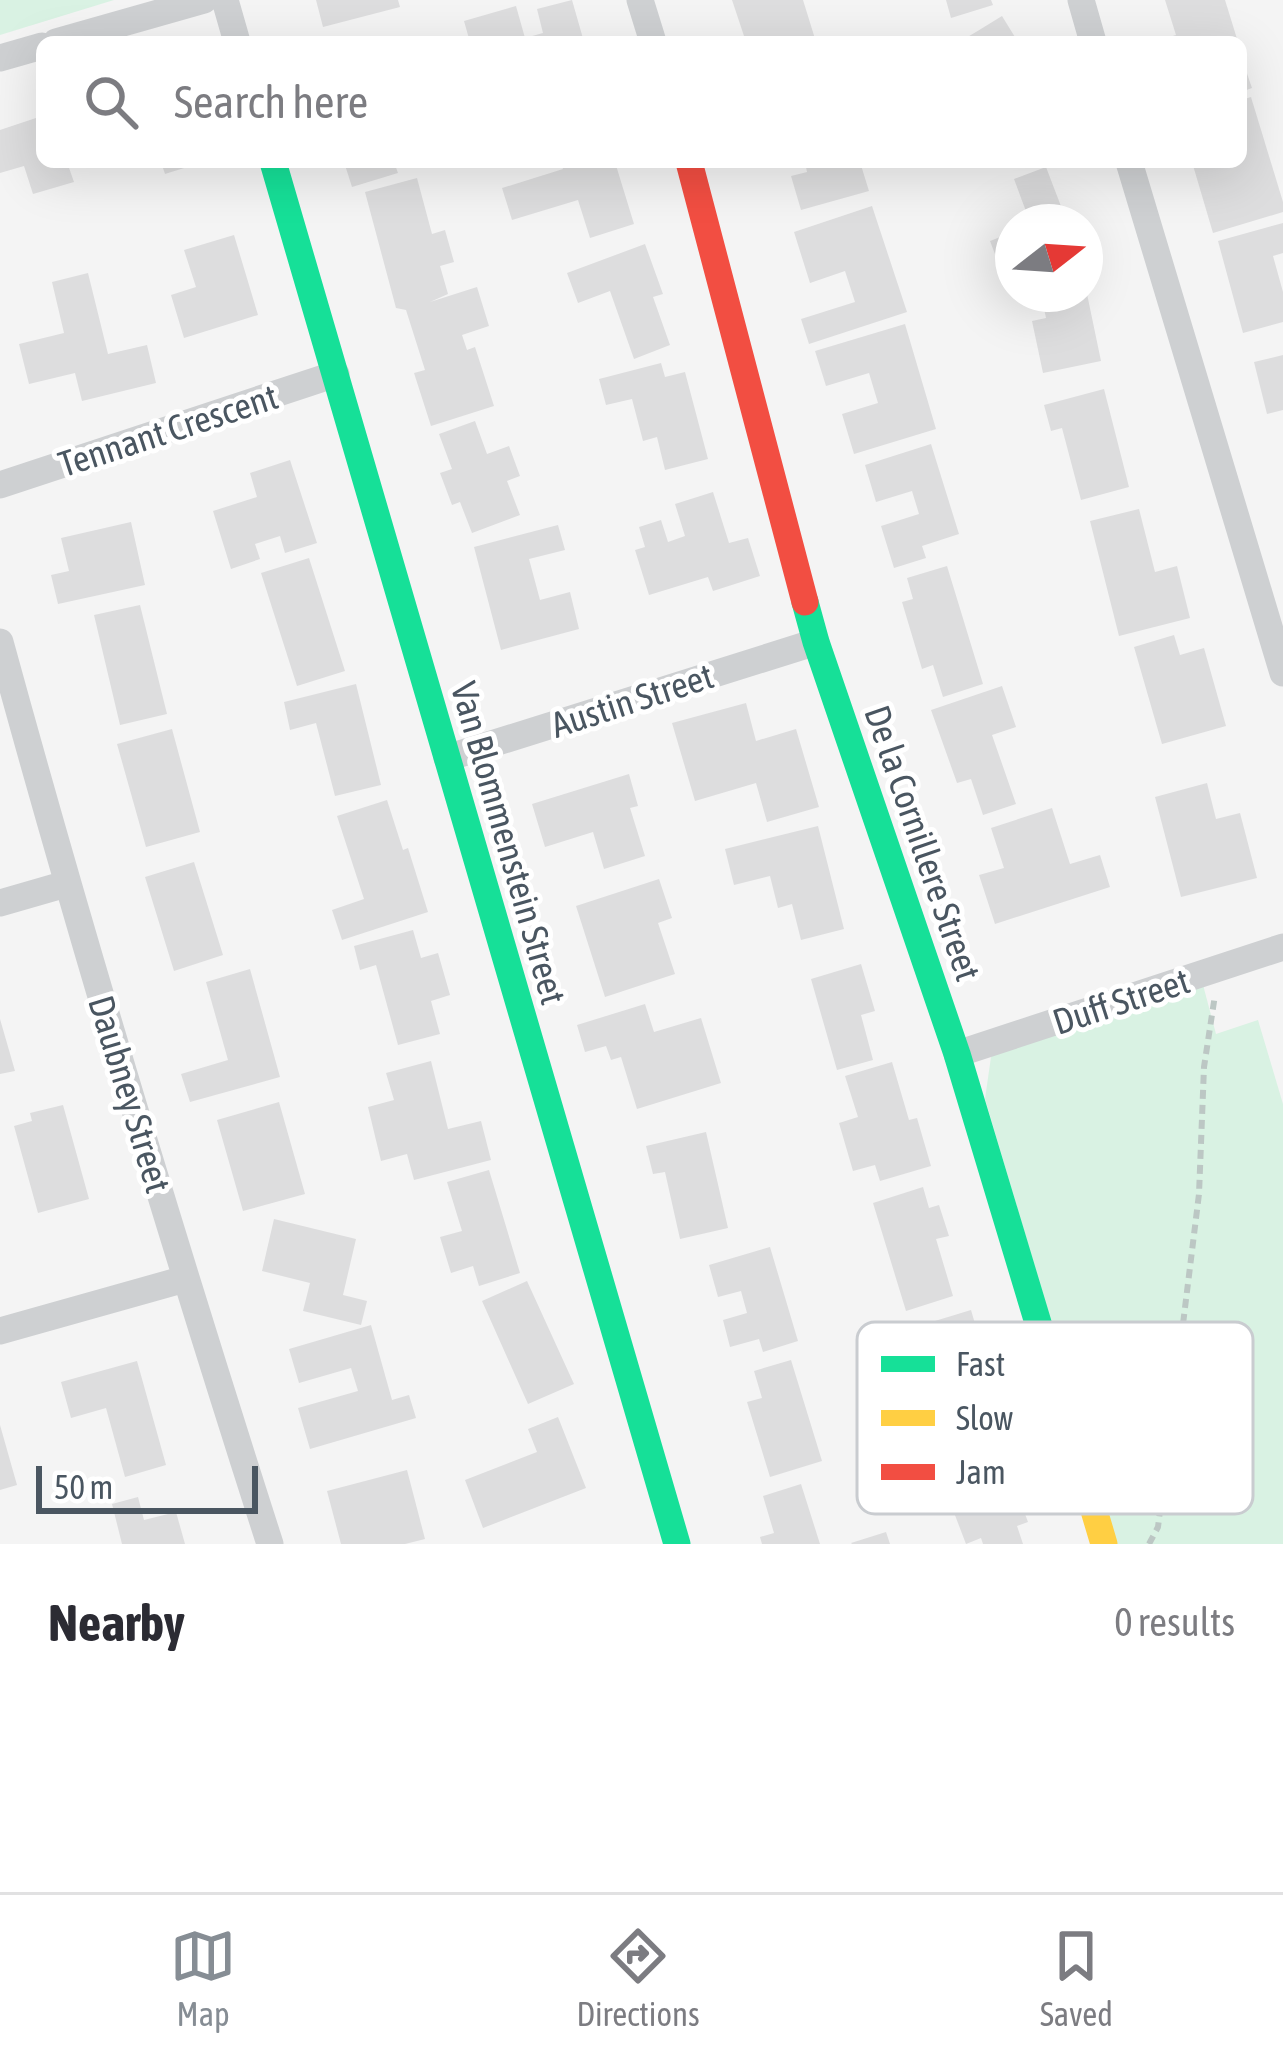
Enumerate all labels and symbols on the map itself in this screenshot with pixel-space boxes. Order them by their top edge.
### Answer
north arrow [995,204,1103,312]
street label: Tennant Crescent [53,375,283,485]
street label: Austin Street [546,654,718,746]
street label: Van Blommenstein Street [443,677,575,1009]
street label: De la Cornillere Street [856,700,990,986]
street label: Duff Street [1047,959,1195,1043]
street label: Daubney Street [80,991,180,1197]
legend [857,1322,1253,1514]
text: Fast [956,1345,1005,1383]
text: Slow [956,1399,1013,1437]
text: Jam [956,1453,1006,1491]
scale bar [36,1460,258,1513]

